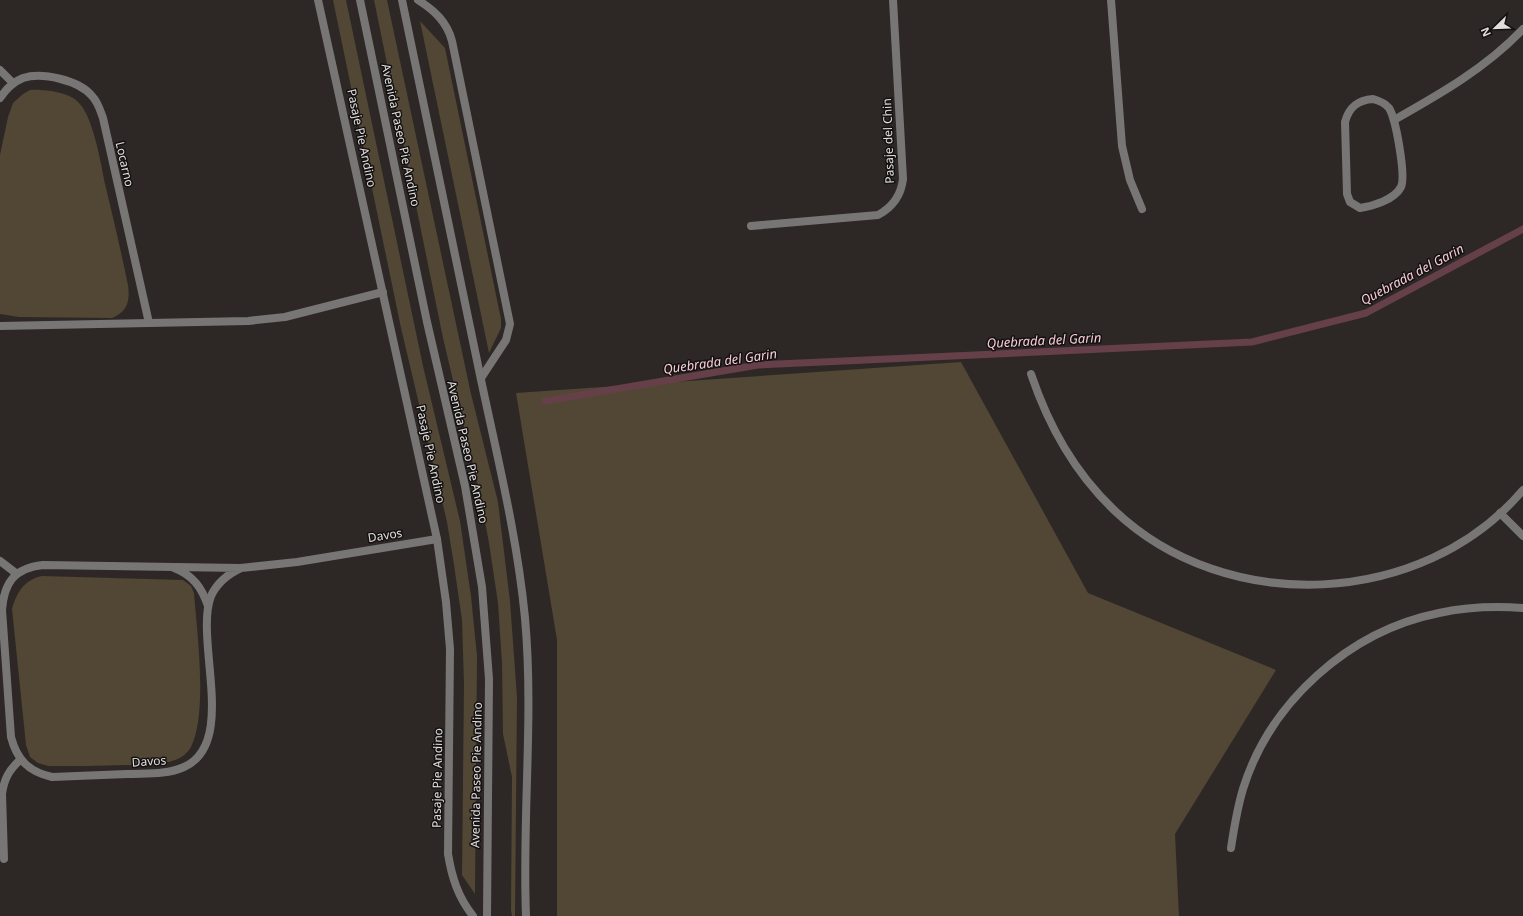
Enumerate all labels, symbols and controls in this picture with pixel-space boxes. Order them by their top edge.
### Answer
north arrow [1475,8,1515,48]
text: N [1477,25,1494,39]
street label: Avenida Paseo Pie Andino [378,62,424,208]
street label: Pasaje Pie Andino [343,87,381,189]
street label: Pasaje del Chin [878,98,898,184]
street label: Locarno [112,140,138,188]
water label: Quebrada del Garin [1357,239,1467,309]
water label: Quebrada del Garin [986,328,1102,352]
water label: Quebrada del Garin [662,344,778,378]
street label: Avenida Paseo Pie Andino [443,379,493,525]
street label: Pasaje Pie Andino [412,403,450,505]
street label: Davos [367,524,404,546]
street label: Avenida Paseo Pie Andino [466,702,486,848]
street label: Pasaje Pie Andino [428,728,446,828]
street label: Davos [131,751,167,771]

